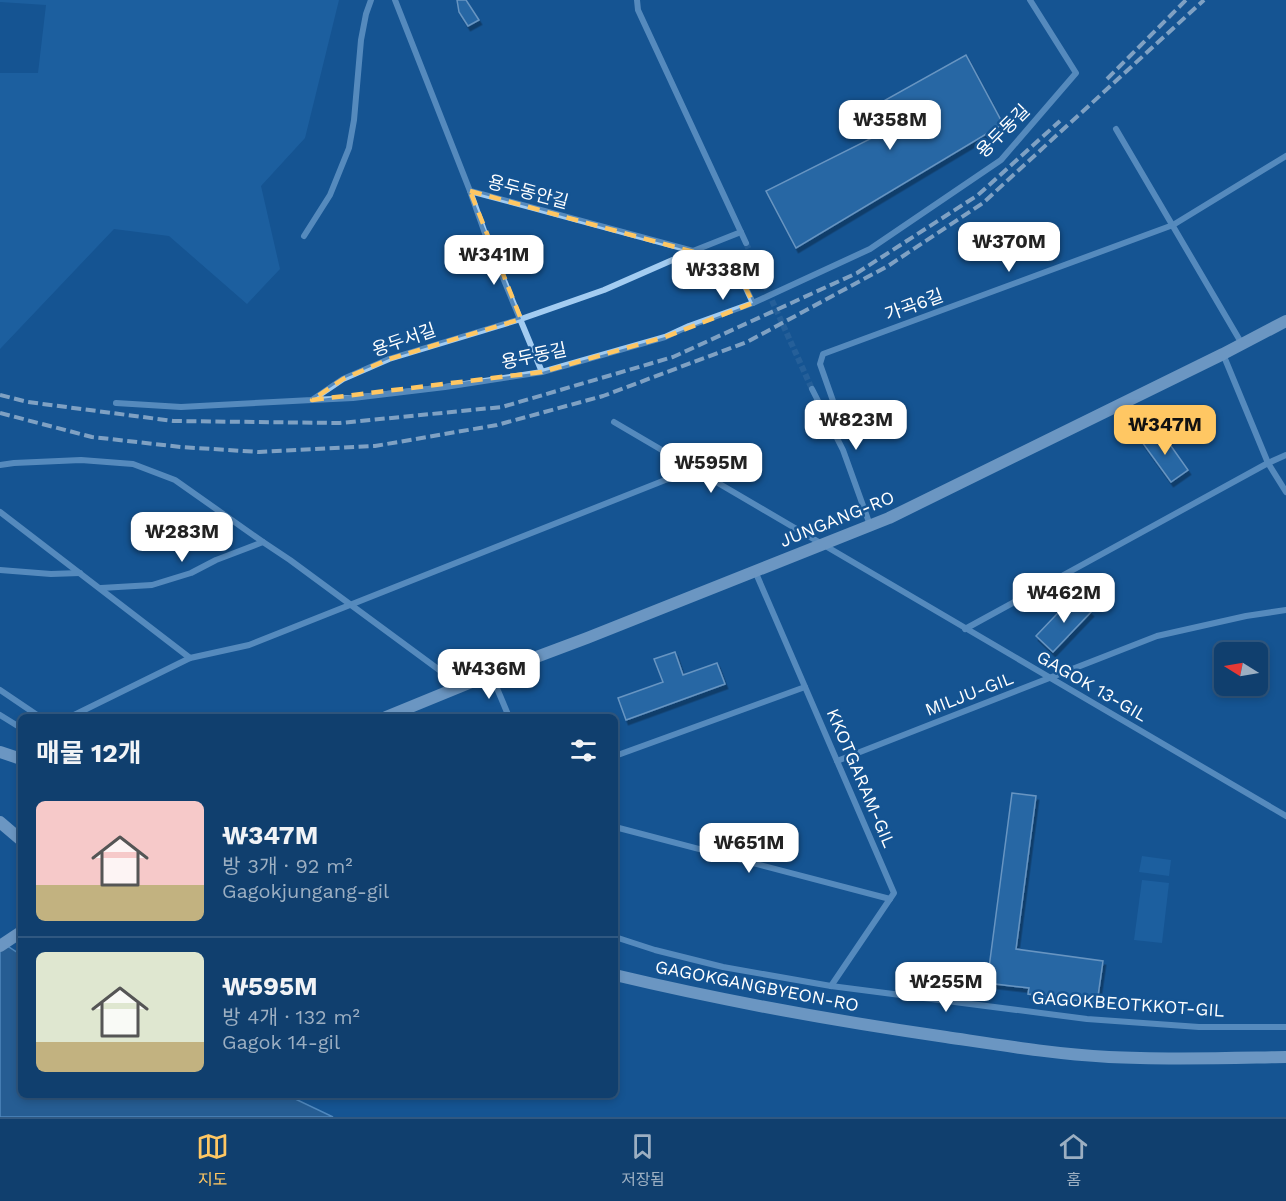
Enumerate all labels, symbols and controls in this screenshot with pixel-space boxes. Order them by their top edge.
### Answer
pin: ₩358M [848,100,932,151]
street label: 용두동길 [972,100,1033,161]
text: ₩358M [853,107,927,131]
street label: 용두동안길 [485,171,571,212]
pin: ₩370M [967,222,1051,273]
text: ₩370M [972,229,1046,253]
pin: ₩341M [452,235,536,286]
text: ₩341M [458,242,530,266]
pin: ₩338M [681,250,765,301]
text: ₩338M [686,257,760,281]
street label: 가곡6길 [882,284,946,325]
street label: 용두서길 [369,319,439,360]
street label: 용두동길 [499,338,568,373]
pin: ₩823M [814,400,898,451]
pin: ₩347M [1123,405,1207,456]
text: ₩823M [819,407,893,431]
text: ₩347M [1128,412,1202,436]
pin: ₩595M [669,443,753,494]
text: ₩595M [674,450,748,474]
street label: JUNGANG-RO [776,486,897,551]
pin: ₩283M [140,512,224,563]
text: ₩283M [145,519,219,543]
pin: ₩462M [1022,573,1106,624]
text: ₩462M [1027,580,1101,604]
north arrow [1214,642,1268,696]
map controls [1214,642,1268,696]
street label: GAGOK 13-GIL [1033,645,1151,726]
pin: ₩436M [447,649,531,700]
text: ₩436M [452,656,526,680]
street label: MILJU-GIL [922,667,1016,720]
street label: KKOTGARAM-GIL [823,705,900,851]
icon: filters [567,734,600,767]
text: 매물 12개 [36,738,142,768]
text: ₩347M [222,820,318,850]
pin: ₩651M [707,823,791,874]
icon: home [84,825,156,897]
text: ₩651M [714,830,784,854]
text: 방 3개 · 92 m² [222,854,353,878]
text: Gagokjungang-gil [222,879,389,903]
street label: GAGOKGANGBYEON-RO [653,955,861,1016]
pin: ₩255M [904,962,988,1013]
text: ₩255M [909,969,983,993]
text: ₩595M [222,971,318,1001]
icon: home [84,976,156,1048]
street label: GAGOKBEOTKKOT-GIL [1031,986,1225,1021]
text: 방 4개 · 132 m² [222,1005,360,1029]
text: Gagok 14-gil [222,1030,340,1054]
tab: 지도 [196,1130,229,1190]
tab: 저장됨 [621,1130,665,1190]
tab: 홈 [1057,1130,1090,1190]

